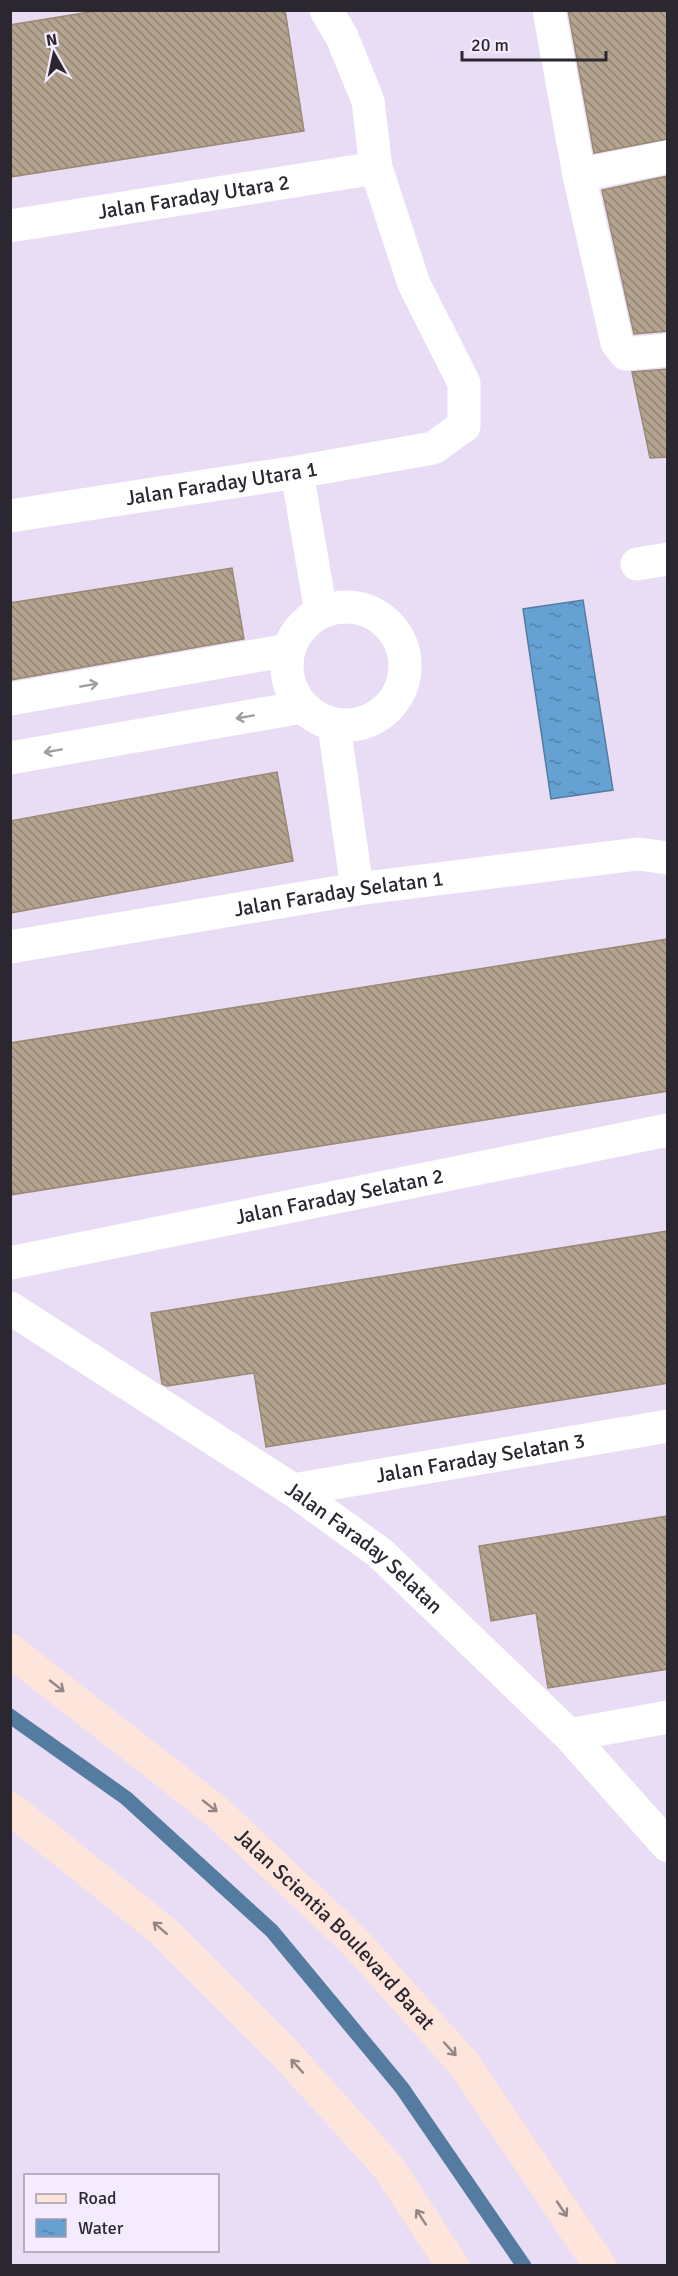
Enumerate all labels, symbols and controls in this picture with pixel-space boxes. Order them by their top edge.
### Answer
north arrow [24,24,84,84]
scale bar [462,24,606,62]
text: N [45,29,59,51]
text: 20 m [471,34,509,56]
street label: Jalan Faraday Utara 2 [96,169,291,225]
street label: Jalan Faraday Utara 1 [124,456,319,511]
one-way arrow [78,679,98,690]
one-way arrow [236,712,255,723]
one-way arrow [43,745,63,756]
street label: Jalan Faraday Selatan 1 [232,865,445,922]
street label: Jalan Faraday Selatan 2 [233,1163,446,1230]
street label: Jalan Faraday Selatan 3 [374,1427,587,1489]
street label: Jalan Faraday Selatan [281,1476,448,1619]
one-way arrow [48,1680,64,1693]
one-way arrow [202,1800,218,1813]
street label: Jalan Scientia Boulevard Barat [229,1822,440,2035]
one-way arrow [153,1921,168,1935]
one-way arrow [443,2041,457,2056]
one-way arrow [290,2059,304,2074]
legend [24,2174,219,2252]
text: Road [78,2187,117,2209]
one-way arrow [556,2200,568,2217]
one-way arrow [414,2208,427,2225]
text: Water [78,2217,124,2239]

